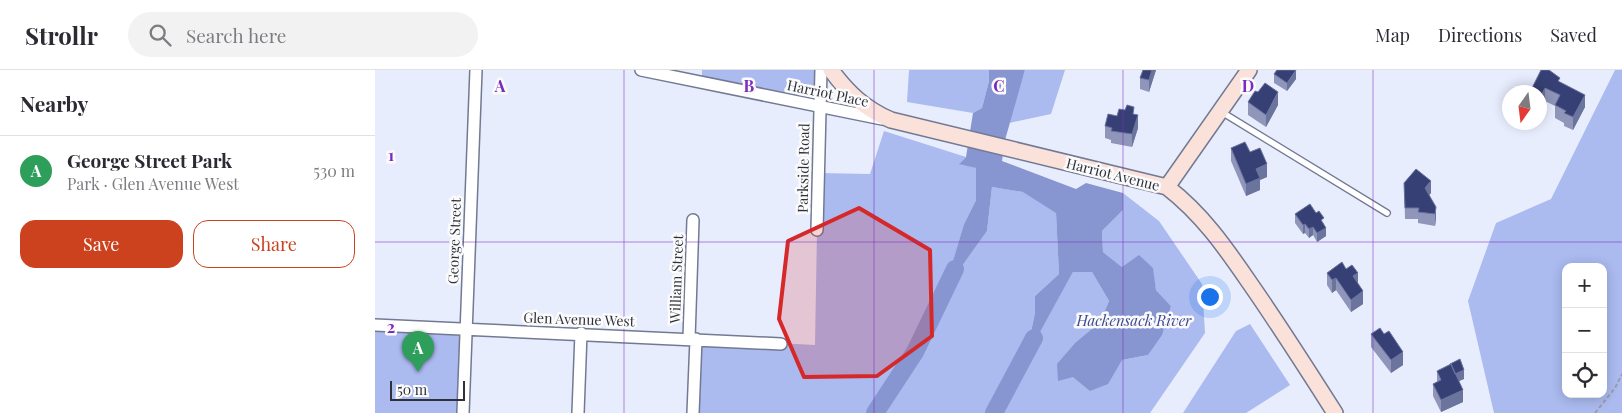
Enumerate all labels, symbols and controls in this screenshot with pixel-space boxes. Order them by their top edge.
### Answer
search box [128,12,478,57]
text: Strollr [25,19,98,51]
icon: search [146,21,174,49]
text: Search here [186,22,286,48]
text: Map [1375,23,1410,47]
text: Directions [1438,23,1522,47]
text: Saved [1550,23,1597,47]
text: A [494,75,506,96]
text: B [744,75,755,96]
street label: Harriot Place [785,75,871,111]
text: C [993,75,1005,96]
text: D [1242,75,1254,96]
north arrow [1502,85,1547,130]
text: Nearby [20,89,89,117]
street label: Parkside Road [793,123,813,213]
text: 1 [388,144,394,165]
text: George Street Park [67,147,232,173]
street label: Harriot Avenue [1064,153,1162,195]
text: A [31,160,41,181]
text: 530 m [313,160,355,181]
text: Park · Glen Avenue West [67,173,239,194]
street label: George Street [443,197,465,284]
button: Save [20,220,183,268]
button: Share [193,220,355,268]
street label: William Street [665,233,687,325]
map controls [1562,263,1607,398]
button: + [1562,263,1607,308]
your location [1197,284,1223,310]
street label: Glen Avenue West [523,308,636,330]
button: − [1562,308,1607,353]
water label: Hackensack River [1076,310,1192,330]
text: 2 [387,316,395,337]
pin: A [402,331,434,372]
button: locate [1562,353,1607,398]
scale bar [390,378,465,401]
text: 50 m [397,380,427,399]

